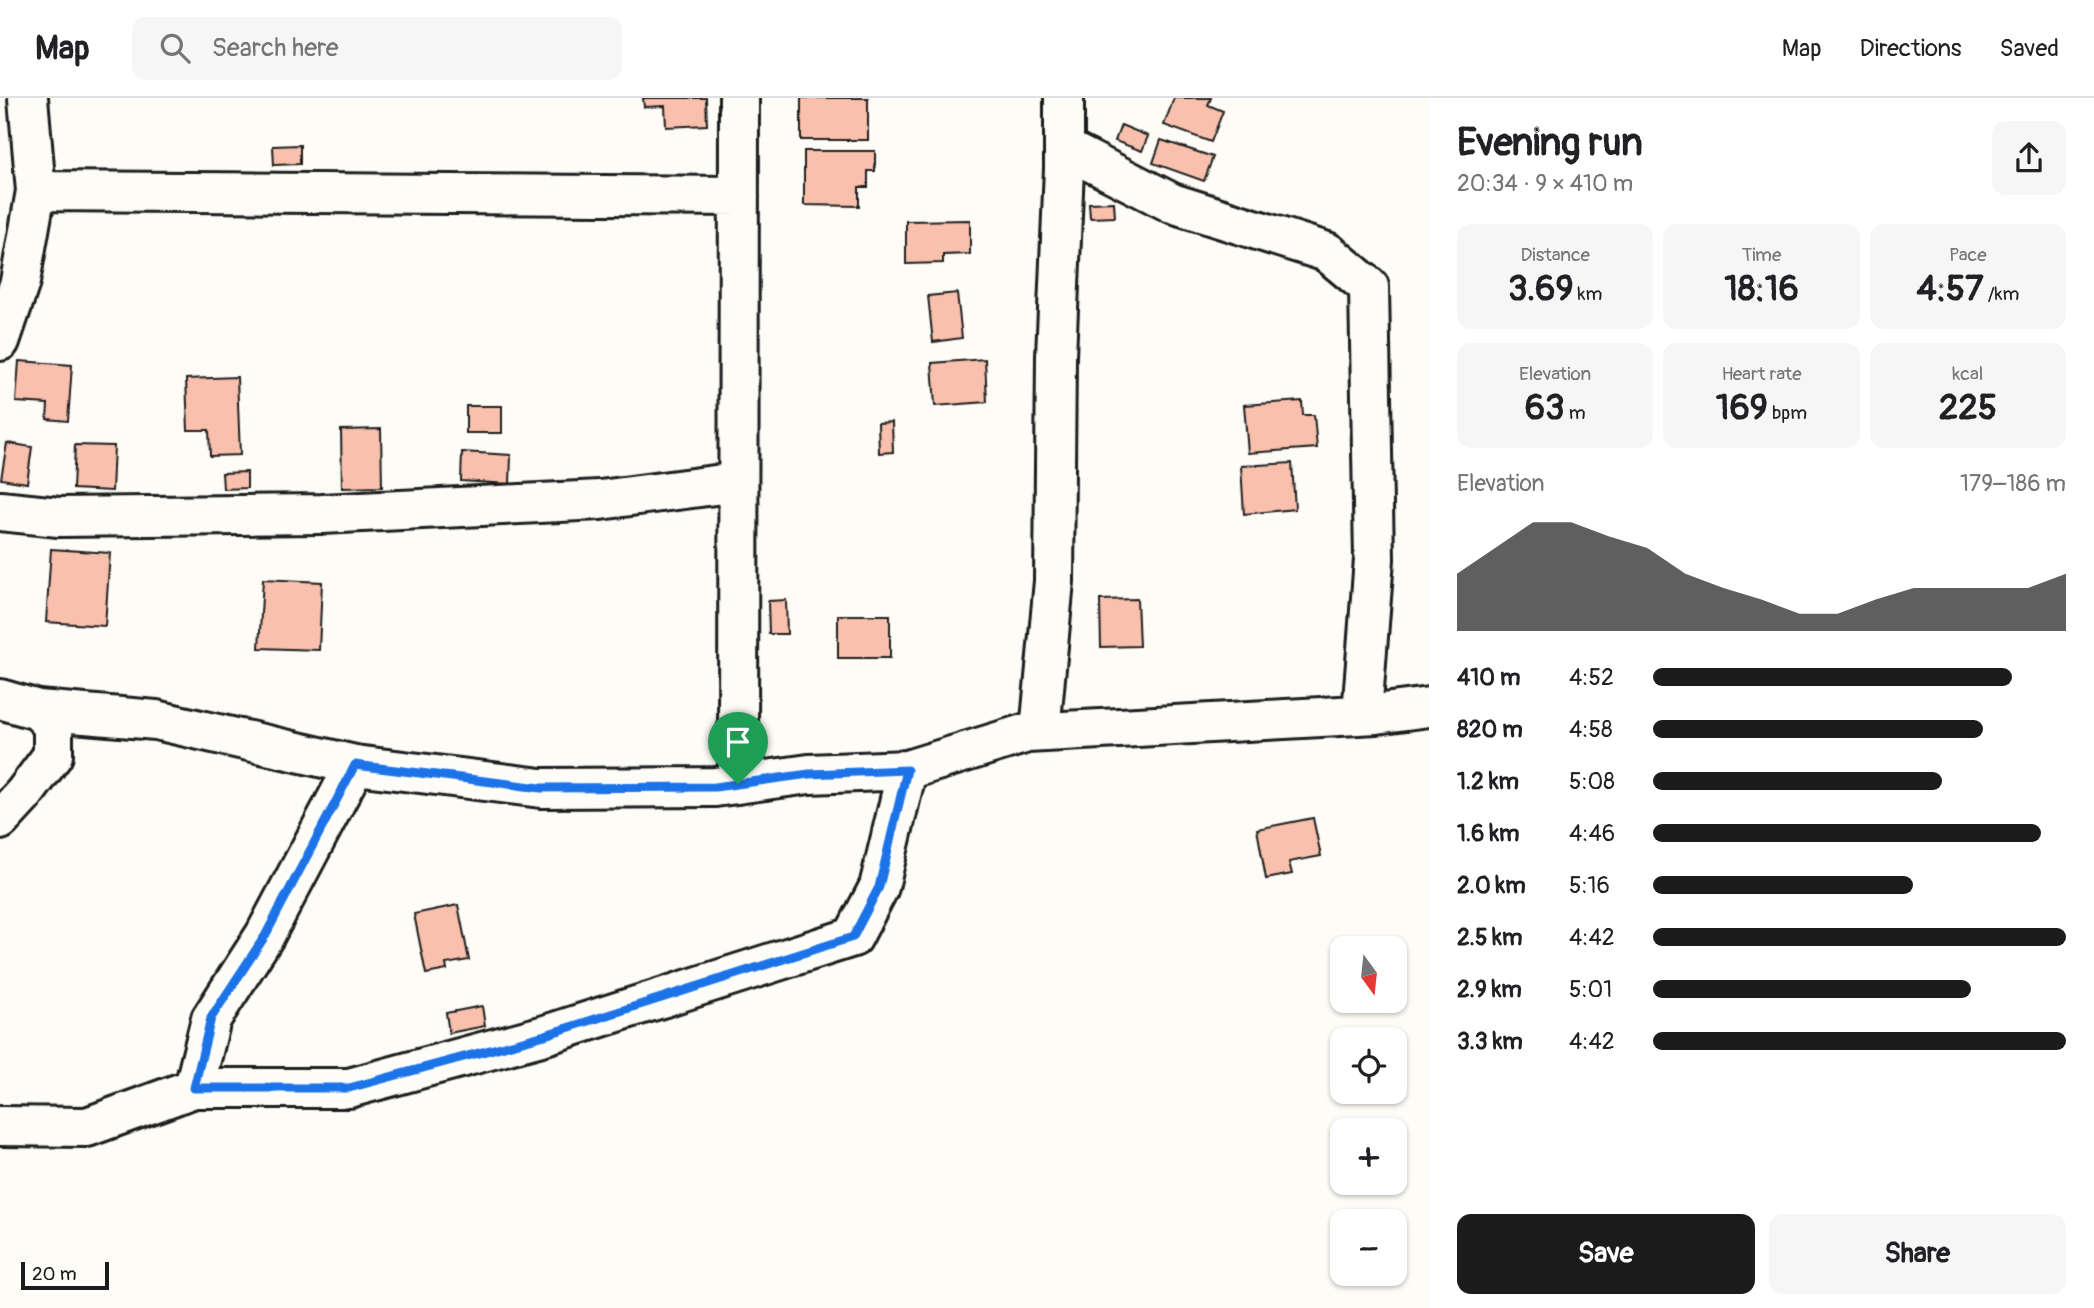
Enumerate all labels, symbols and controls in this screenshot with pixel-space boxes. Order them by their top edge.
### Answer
search box [132,17,622,80]
text: Map [35,28,90,69]
icon: search [156,29,194,67]
text: Search here [212,32,339,64]
text: Map [1782,34,1822,63]
text: Directions [1860,34,1961,63]
text: Saved [1999,34,2059,63]
text: Evening run [1457,119,1643,167]
button: share [1992,121,2066,195]
text: 20:34 · 9 × 410 m [1457,169,1633,198]
text: Distance [1520,243,1590,267]
text: Time [1742,243,1781,267]
text: Pace [1949,243,1987,267]
text: 3.69 [1508,267,1574,311]
text: 18:16 [1724,267,1799,311]
text: 4:57 [1916,267,1984,311]
text: km [1574,282,1602,306]
text: /km [1984,282,2019,306]
text: Elevation [1519,362,1591,386]
text: Heart rate [1721,362,1802,386]
text: kcal [1952,362,1983,386]
text: 63 [1525,386,1565,430]
text: 169 [1716,386,1768,430]
text: 225 [1939,386,1997,430]
text: m [1565,401,1586,425]
text: bpm [1768,401,1807,425]
text: Elevation [1457,469,1545,498]
text: 179–186 m [1960,469,2066,498]
text: 410 m [1457,663,1520,692]
text: 4:52 [1569,663,1614,692]
pin [708,712,768,784]
text: 820 m [1457,715,1523,744]
text: 4:58 [1569,715,1613,744]
icon: arrive [719,723,757,761]
text: 1.2 km [1457,767,1519,796]
text: 5:08 [1569,767,1615,796]
text: 1.6 km [1457,819,1519,848]
text: 4:46 [1569,819,1615,848]
text: 2.0 km [1457,871,1526,900]
text: 5:16 [1569,871,1610,900]
text: 2.5 km [1457,923,1522,952]
text: 4:42 [1569,923,1615,952]
north arrow [1330,936,1407,1013]
map controls [1330,936,1407,1286]
text: 2.9 km [1457,975,1522,1004]
text: 5:01 [1569,975,1612,1004]
button: locate [1330,1027,1407,1104]
text: 3.3 km [1457,1027,1523,1056]
text: 4:42 [1569,1027,1615,1056]
button: + [1330,1118,1407,1195]
button: − [1330,1209,1407,1286]
button: Save [1457,1214,1755,1294]
button: Share [1769,1214,2066,1294]
scale bar [21,1259,108,1291]
text: 20 m [32,1262,77,1286]

